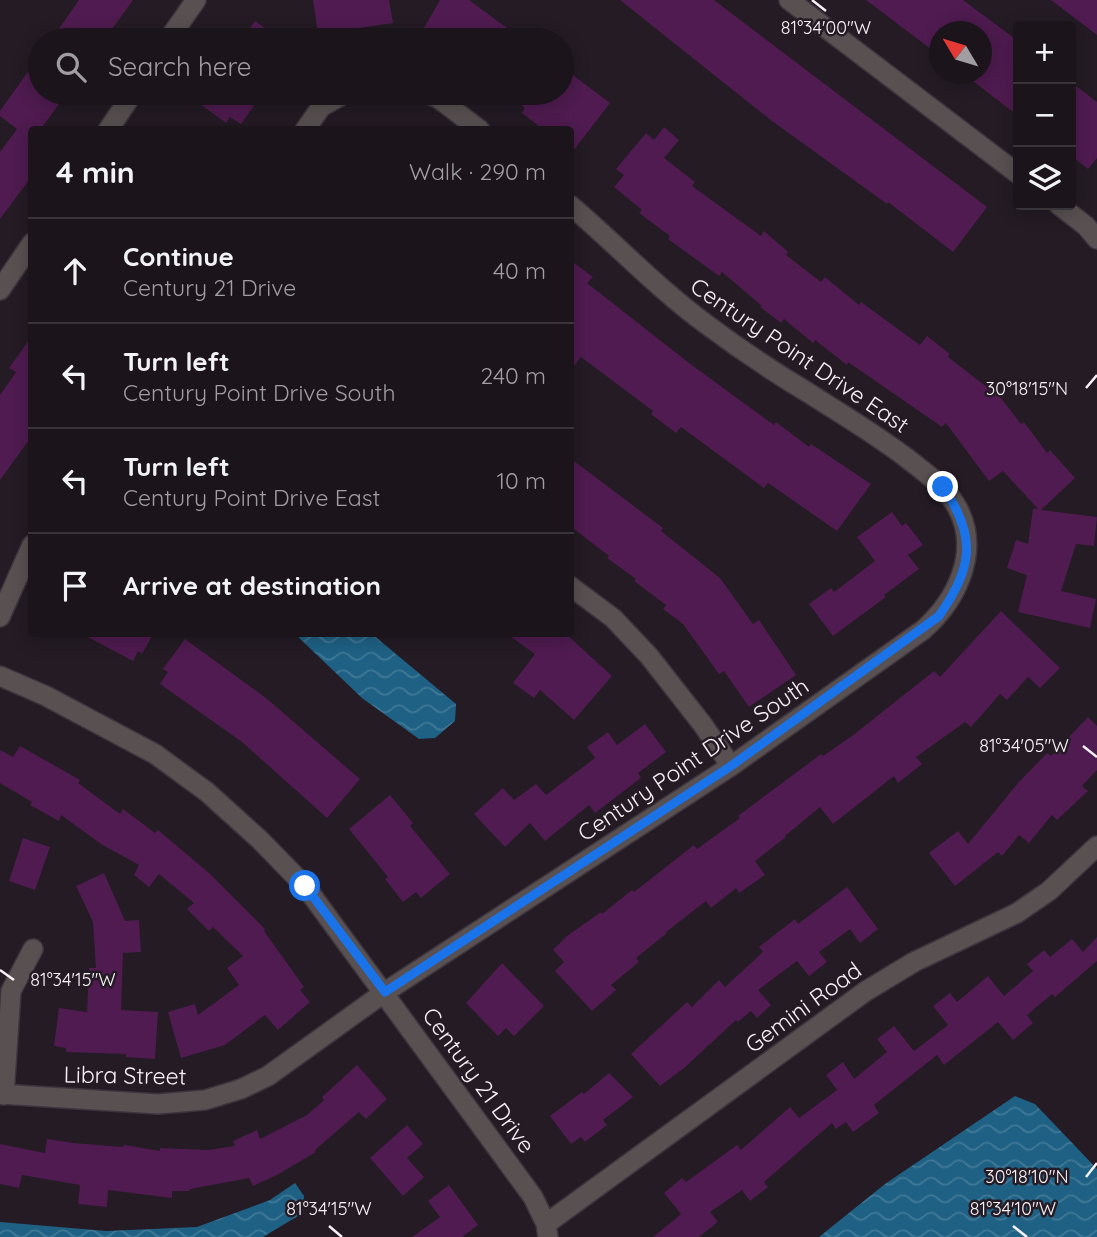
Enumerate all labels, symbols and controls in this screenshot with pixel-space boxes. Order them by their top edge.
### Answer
text: 81°34'00"W [781,16,871,39]
north arrow [929,21,992,84]
map controls [1013,21,1076,210]
button: + [1013,21,1076,84]
search box [28,28,574,105]
icon: search [52,48,90,86]
text: Search here [108,50,252,83]
button: − [1013,84,1076,147]
button: layers [1013,147,1076,210]
text: 4 min [56,153,135,191]
text: Walk · 290 m [409,157,546,186]
text: Continue [123,240,234,273]
icon: ahead [56,252,94,290]
text: 40 m [493,256,546,285]
street label: Century Point Drive East [685,271,915,439]
text: Century 21 Drive [123,273,296,302]
text: Turn left [123,345,230,378]
icon: left [56,357,94,395]
text: 240 m [481,361,546,390]
text: 30°18'15"N [986,377,1068,400]
text: Century Point Drive South [123,378,395,407]
text: Turn left [123,450,230,483]
icon: left [56,462,94,500]
text: 10 m [497,466,546,495]
route end [927,471,958,502]
text: Century Point Drive East [123,483,380,512]
icon: arrive [56,567,94,605]
text: Arrive at destination [123,569,381,602]
street label: Century Point Drive South [572,671,814,847]
text: 81°34'05"W [979,734,1069,757]
route start [289,870,320,901]
street label: Gemini Road [739,955,867,1059]
text: 81°34'15"W [30,968,116,991]
street label: Century 21 Drive [416,1001,542,1159]
street label: Libra Street [63,1059,187,1091]
text: 30°18'10"N [985,1165,1069,1188]
text: 81°34'15"W [286,1197,372,1220]
text: 81°34'10"W [970,1197,1056,1220]

